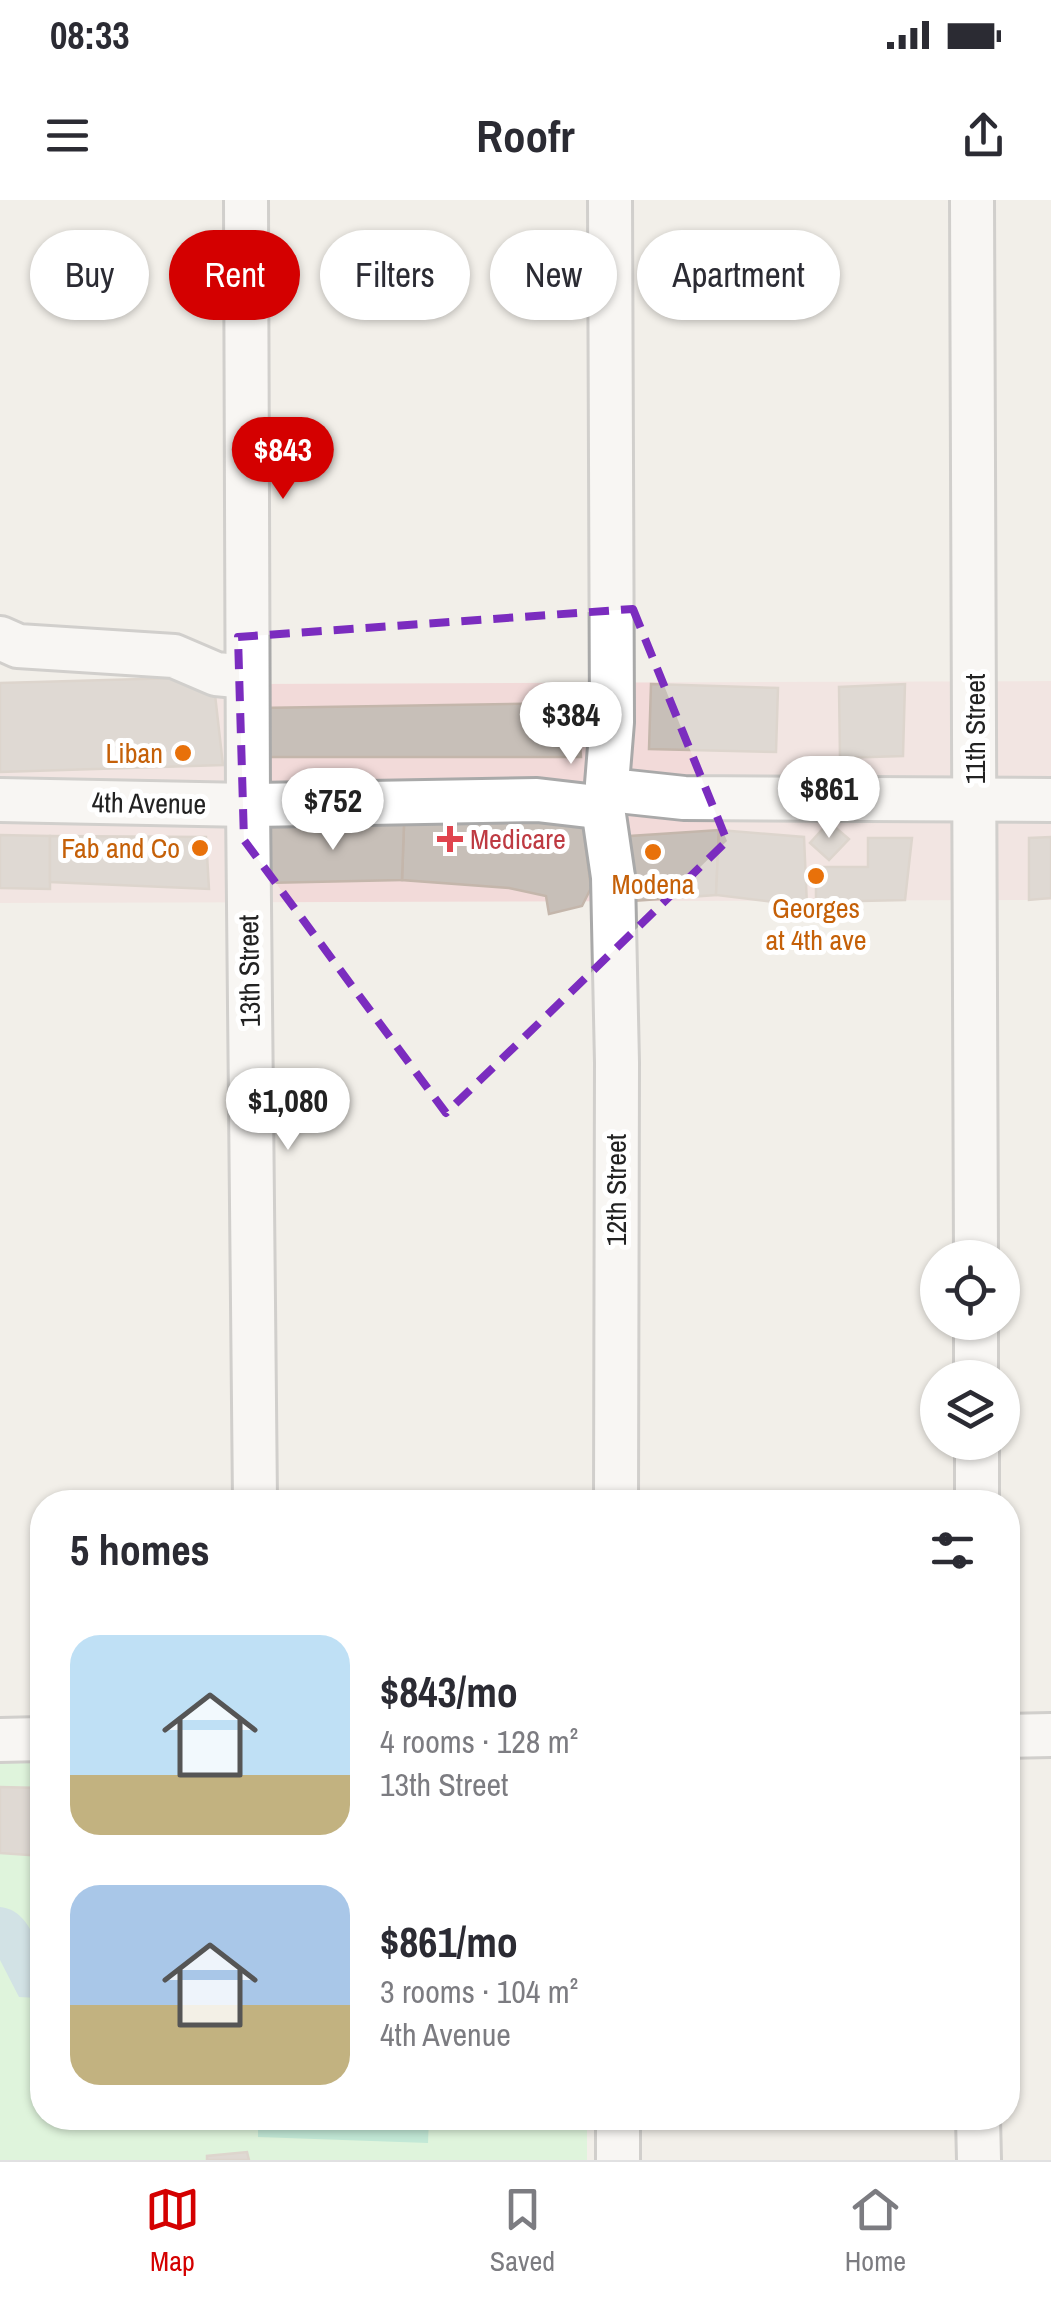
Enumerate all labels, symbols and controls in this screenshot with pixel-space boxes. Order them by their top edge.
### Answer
text: 08:33 [50,10,130,61]
text: Roofr [476,105,575,166]
icon: menu [40,108,95,163]
icon: share [956,108,1011,163]
chip: Buy [30,230,149,320]
chip: Rent [169,230,300,320]
chip: Filters [320,230,470,320]
chip: New [490,230,617,320]
chip: Apartment [637,230,840,320]
pin: $843 [224,417,342,502]
text: $843 [254,428,312,471]
street label: 11th Street [956,674,994,784]
pin: $384 [512,682,630,767]
text: $384 [542,693,600,736]
place label: Liban [106,734,163,772]
marker: Liban [172,742,194,764]
pin: $861 [770,756,888,841]
text: $861 [800,767,858,810]
pin: $752 [274,768,392,853]
text: $752 [304,779,362,822]
street label: 4th Avenue [91,783,207,823]
place label: Medicare [470,820,566,858]
marker: Medicare [439,828,461,850]
place label: Fab and Co [61,829,180,867]
marker: Fab and Co [189,837,211,859]
marker: Modena [642,841,664,863]
place label: Modena [612,865,695,903]
marker: Georges at 4th ave [805,865,827,887]
place label: Georges at 4th ave [766,889,866,959]
street label: 13th Street [229,915,269,1027]
pin: $1,080 [207,1068,369,1153]
text: $1,080 [248,1079,328,1122]
street label: 12th Street [597,1134,635,1246]
map controls [920,1240,1020,1460]
button: locate [920,1240,1020,1340]
button: layers [920,1360,1020,1460]
text: 5 homes [70,1522,210,1578]
icon: filters [925,1523,980,1578]
text: $843/mo [380,1664,518,1720]
icon: home [150,1675,270,1795]
text: 4 rooms · 128 m² [380,1720,578,1763]
text: 13th Street [380,1763,508,1806]
text: $861/mo [380,1914,518,1970]
icon: home [150,1925,270,2045]
text: 3 rooms · 104 m² [380,1970,578,2013]
text: 4th Avenue [380,2013,511,2056]
tab: Map [145,2182,200,2280]
tab: Saved [490,2182,555,2280]
tab: Home [845,2182,906,2280]

